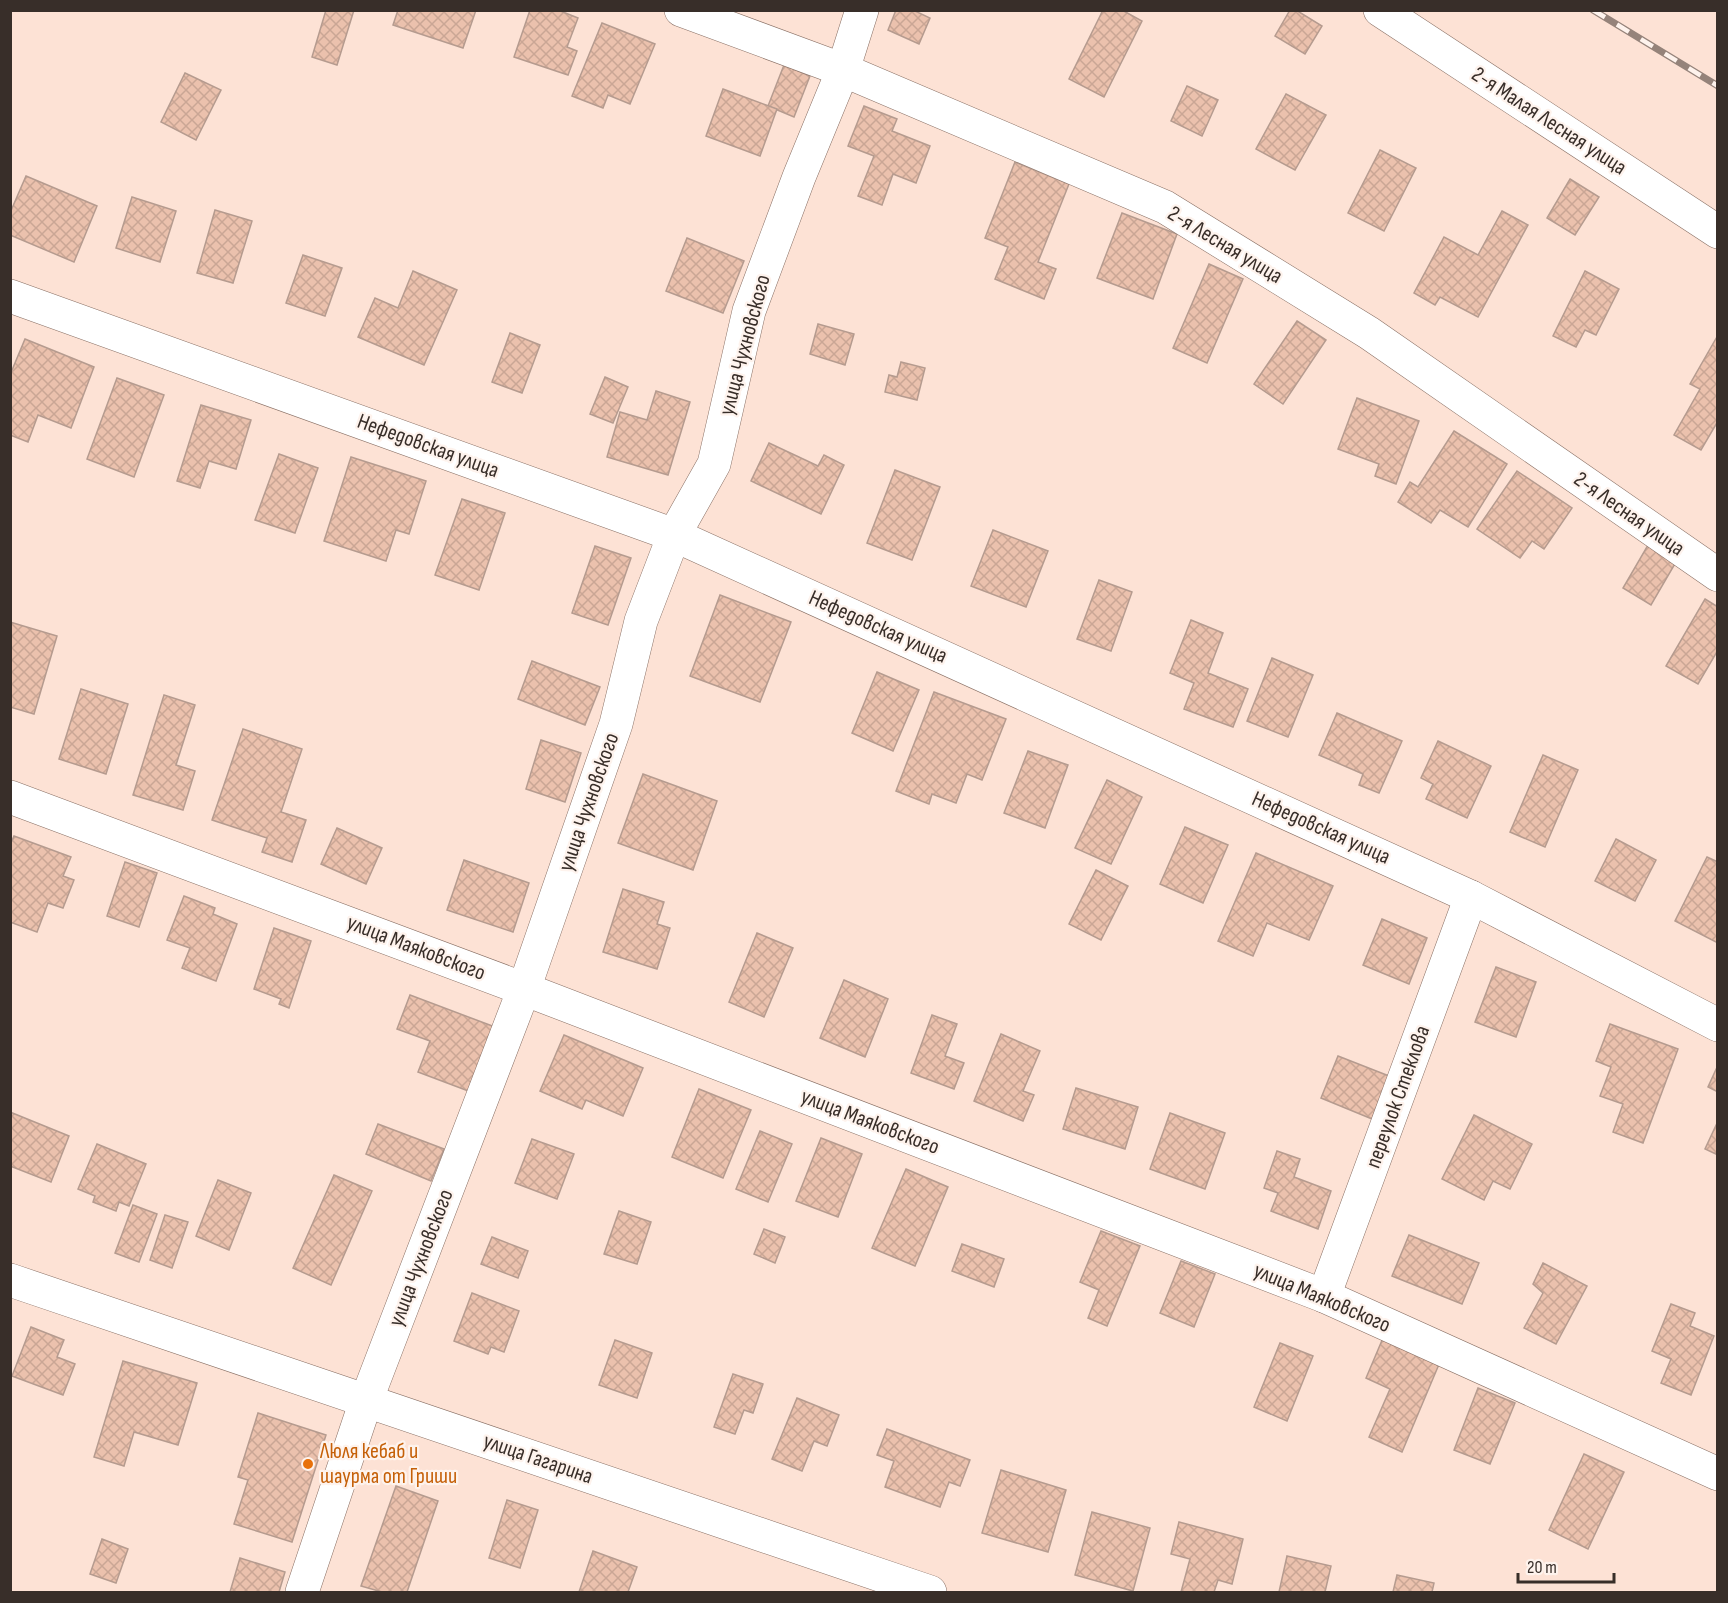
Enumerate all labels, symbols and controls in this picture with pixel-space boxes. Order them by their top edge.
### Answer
street label: 2-я Малая Лесная улица [1466,61,1632,181]
street label: 2-я Лесная улица [1163,200,1287,290]
street label: улица Чухновского [713,272,777,418]
street label: Нефедовская улица [354,408,502,484]
street label: 2-я Лесная улица [1568,466,1690,562]
street label: Нефедовская улица [805,584,951,670]
street label: улица Чухновского [553,729,625,875]
street label: Нефедовская улица [1248,785,1394,871]
street label: улица Маяковского [343,909,489,987]
street label: переулок Стеклова [1360,1022,1436,1172]
street label: улица Маяковского [797,1083,943,1161]
street label: улица Чухновского [382,1186,460,1330]
street label: улица Маяковского [1249,1257,1395,1339]
street label: улица Гагарина [480,1428,596,1490]
place label: Люля кебаб и шаурма от Гриши [319,1438,457,1490]
marker: Люля кебаб и шаурма от Гриши [301,1457,315,1471]
scale bar [1518,1546,1614,1584]
text: 20 m [1527,1557,1557,1578]

